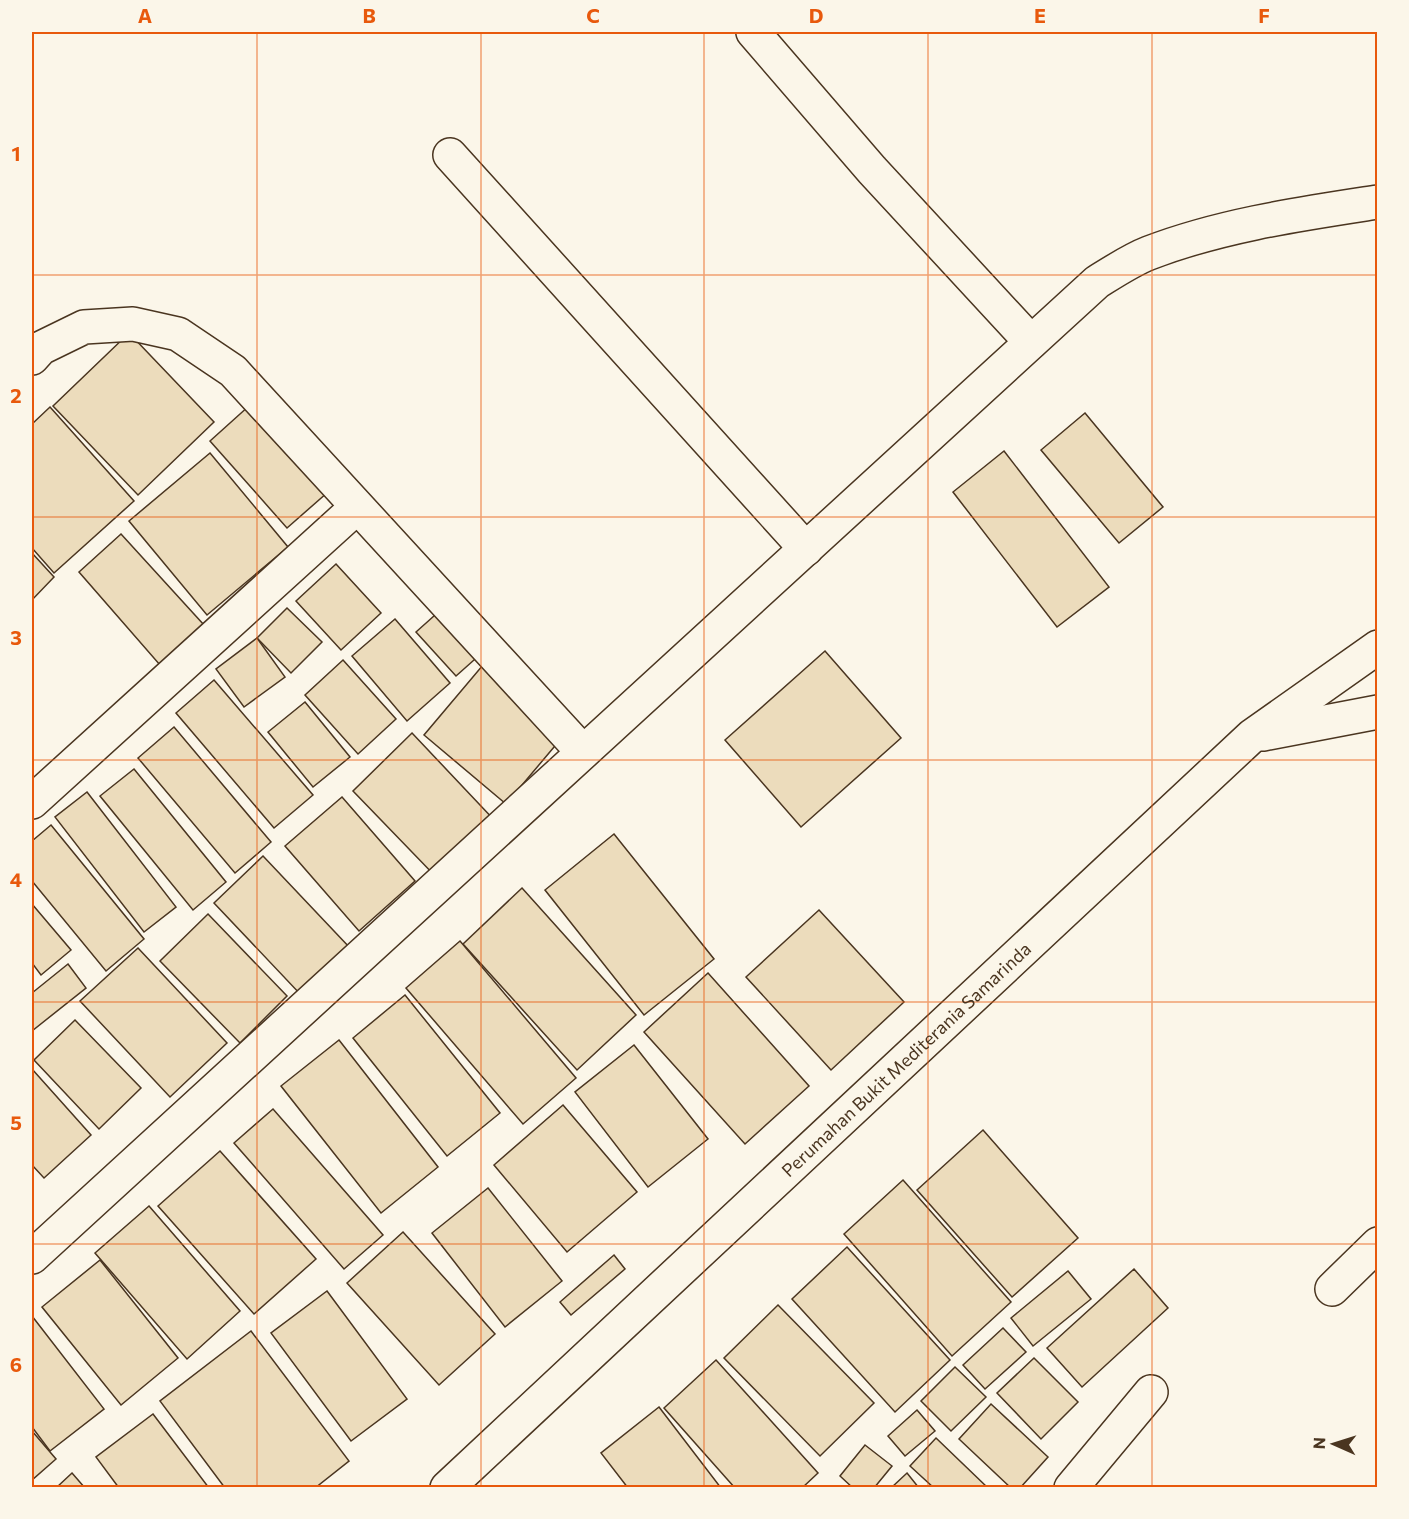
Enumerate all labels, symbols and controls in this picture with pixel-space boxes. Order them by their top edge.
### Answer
text: A [138,3,152,27]
text: B [362,3,376,27]
text: C [586,3,600,27]
text: D [809,3,823,27]
text: E [1034,3,1046,27]
text: F [1258,3,1270,27]
text: 1 [11,141,21,165]
text: 2 [10,383,22,407]
text: 3 [10,625,22,649]
text: 4 [10,867,22,891]
street label: Perumahan Bukit Mediterania Samarinda [777,938,1035,1181]
text: 5 [10,1110,22,1134]
text: 6 [10,1352,22,1376]
north arrow [1304,1414,1364,1474]
text: N [1309,1437,1328,1450]

